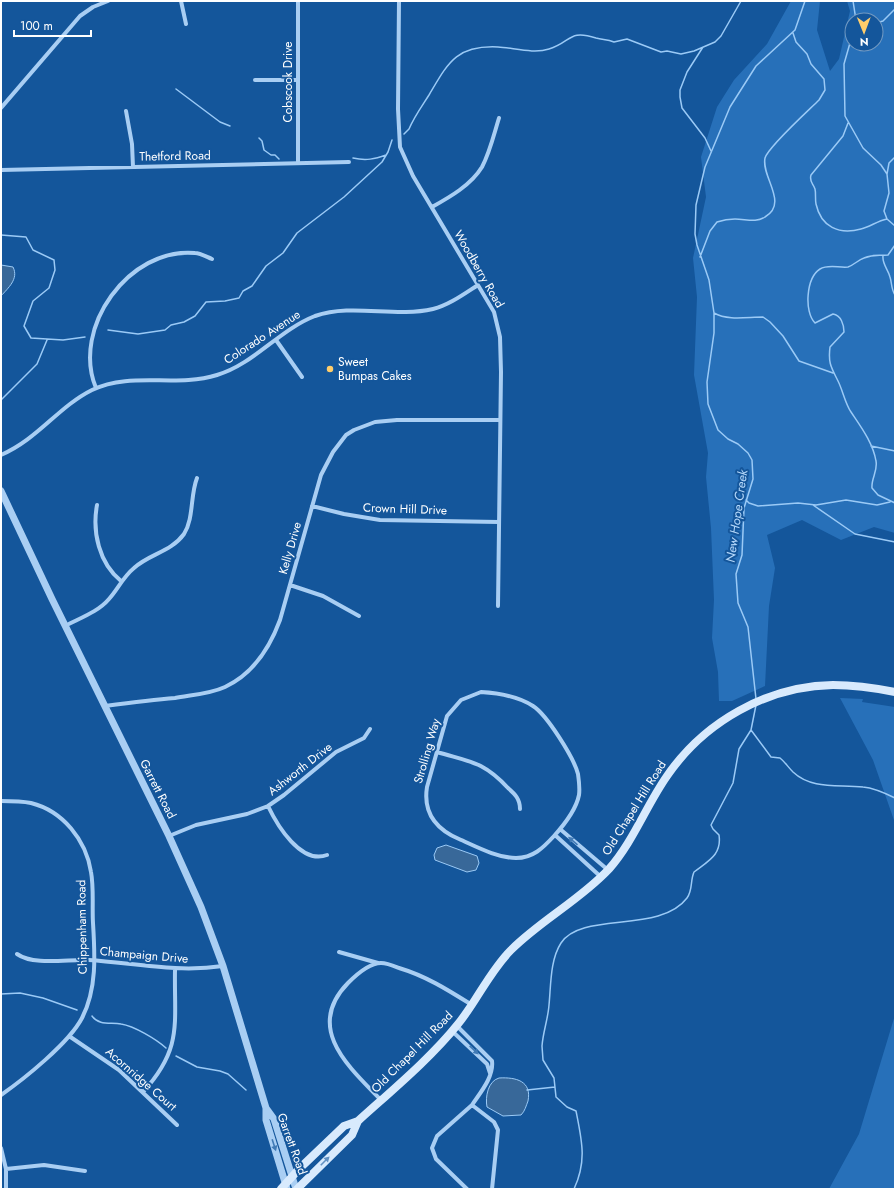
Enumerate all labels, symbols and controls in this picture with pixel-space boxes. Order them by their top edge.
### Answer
scale bar [14,12,91,38]
north arrow [844,12,884,52]
text: 100 m [20,17,53,35]
text: N [860,34,869,50]
street label: Cobscook Drive [279,42,297,122]
street label: Thetford Road [139,146,211,166]
street label: Woodberry Road [449,227,509,311]
street label: Colorado Avenue [220,305,304,369]
place label: Sweet Bumpas Cakes [338,353,412,385]
marker: Sweet Bumpas Cakes [325,364,335,374]
water label: New Hope Creek [721,468,752,564]
street label: Crown Hill Drive [363,499,447,519]
street label: Kelly Drive [274,520,306,576]
street label: Strolling Way [409,716,445,786]
street label: Ashworth Drive [264,738,336,800]
street label: Garrett Road [135,756,181,822]
street label: Old Chapel Hill Road [597,757,671,859]
one-way arrow [568,836,578,845]
street label: Chippenham Road [72,879,92,975]
street label: Champaign Drive [99,942,189,968]
street label: Old Chapel Hill Road [367,1007,457,1097]
street label: Acornridge Court [101,1043,181,1115]
one-way arrow [469,1046,479,1055]
street label: Garrett Road [273,1111,311,1177]
one-way arrow [271,1140,277,1152]
one-way arrow [320,1156,330,1166]

